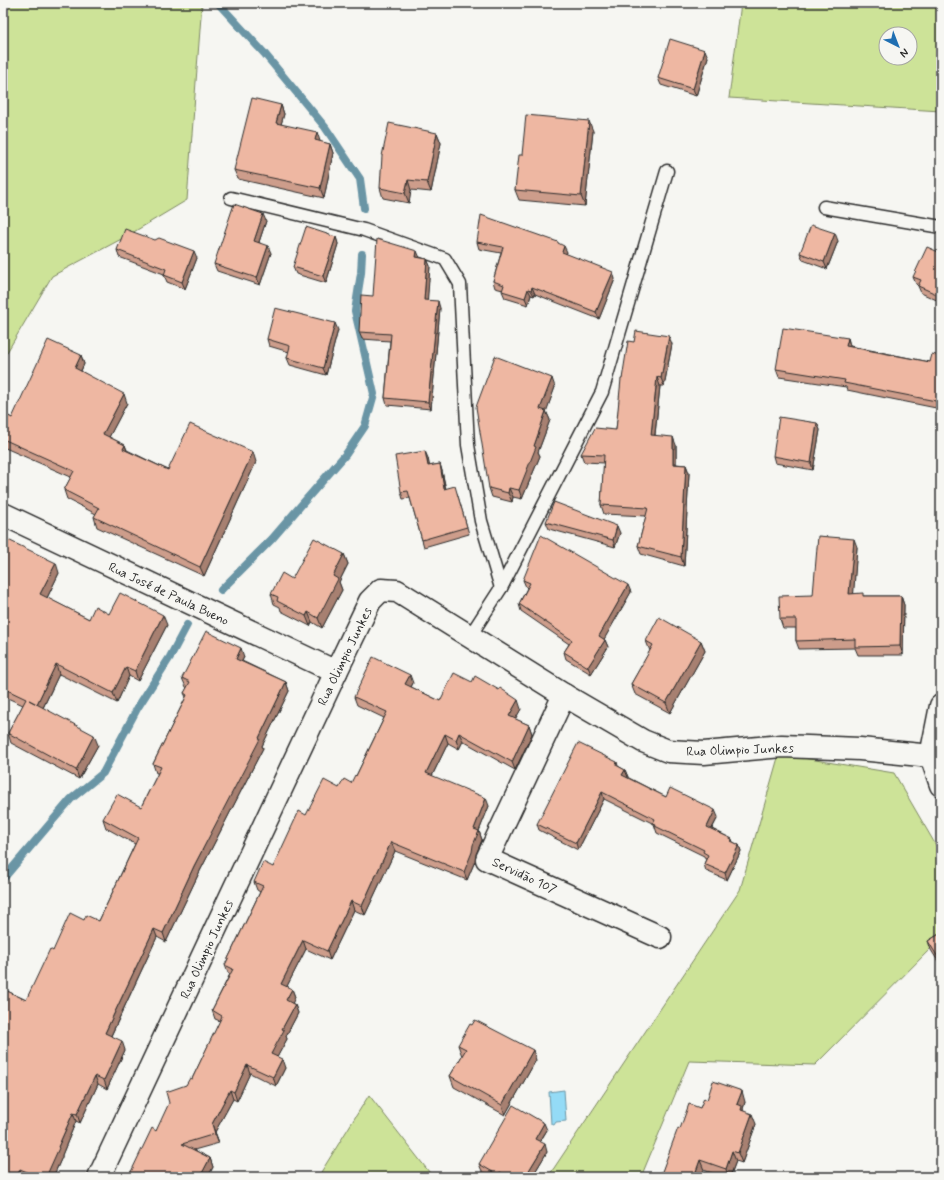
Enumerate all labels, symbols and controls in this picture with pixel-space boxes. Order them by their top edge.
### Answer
north arrow [878,26,918,66]
text: N [897,45,911,60]
street label: Rua José de Paula Bueno [105,559,232,630]
street label: Rua Olimpio Junkes [314,604,377,709]
street label: Rua Olimpio Junkes [686,740,794,761]
street label: Servidão 107 [489,854,560,899]
street label: Rua Olimpio Junkes [177,897,238,1002]

